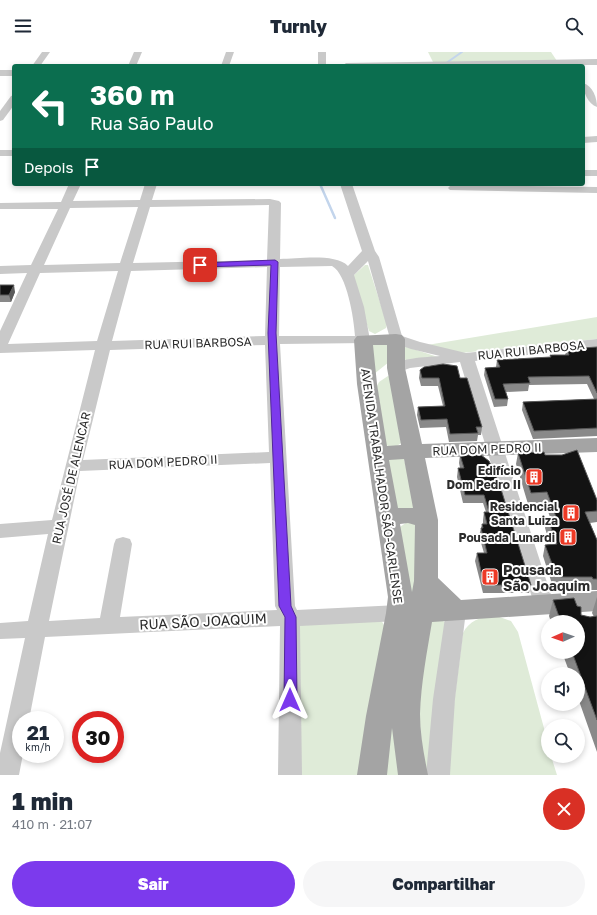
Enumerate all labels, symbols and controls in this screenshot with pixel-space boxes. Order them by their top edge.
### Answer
icon: menu [12,15,34,37]
text: Turnly [270,15,327,37]
icon: search [563,15,585,37]
text: 360 m [90,78,175,111]
icon: left [24,80,76,132]
text: Rua São Paulo [90,112,213,134]
icon: arrive [81,156,103,178]
text: Depois [24,158,73,176]
pin [183,248,217,282]
icon: arrive [189,254,211,276]
street label: RUA RUI BARBOSA [144,334,252,352]
street label: RUA RUI BARBOSA [477,337,585,363]
street label: AVENIDA TRABALHADOR SÃO-CARLENSE [358,367,406,605]
street label: RUA JOSÉ DE ALENCAR [48,410,94,546]
street label: RUA DOM PEDRO II [432,440,542,458]
street label: RUA DOM PEDRO II [108,452,218,472]
place label: Edifício Dom Pedro II [446,463,521,492]
building icon: Edifício Dom Pedro II [524,467,544,487]
place label: Residencial Santa Luiza [490,499,558,528]
building icon: Residencial Santa Luiza [561,503,581,523]
building icon: Pousada Lunardi [558,527,578,547]
place label: Pousada Lunardi [458,530,555,545]
place label: Pousada São Joaquim [503,561,590,594]
building icon: Pousada São Joaquim [480,567,500,587]
street label: RUA SÃO JOAQUIM [139,609,267,633]
north arrow [541,615,585,659]
map controls [541,615,585,763]
button: sound [541,667,585,711]
position arrow [269,679,311,721]
speed limit sign: 30 [72,711,124,763]
button: search [541,719,585,763]
text: 21 [27,720,49,744]
text: km/h [25,741,51,753]
text: 1 min [12,786,73,815]
button: close [543,788,585,830]
text: 410 m · 21:07 [12,816,92,832]
button: Sair [12,861,295,907]
button: Compartilhar [303,861,585,907]

